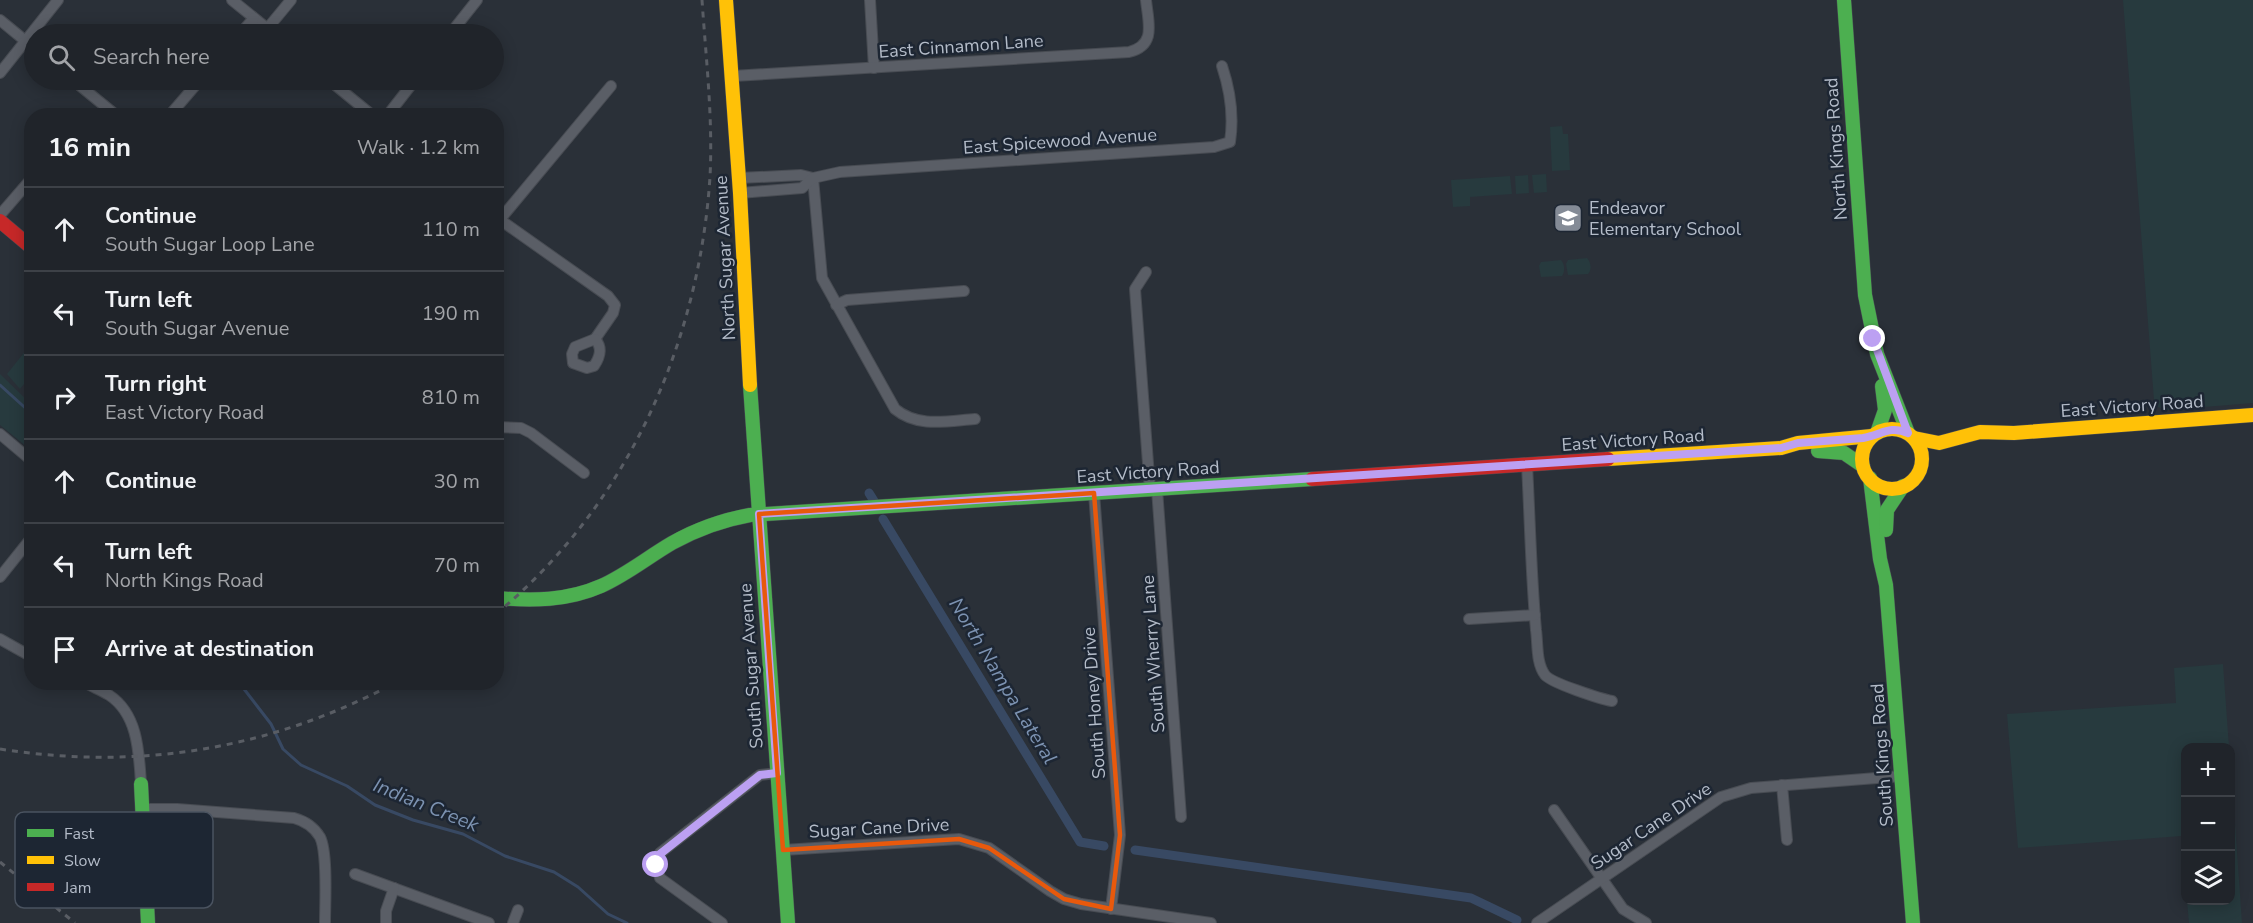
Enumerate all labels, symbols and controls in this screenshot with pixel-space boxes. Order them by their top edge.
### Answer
search box [24,24,504,90]
street label: East Cinnamon Lane [878,28,1044,64]
icon: search [45,41,78,74]
text: Search here [93,42,210,72]
street label: North Kings Road [1819,77,1853,221]
street label: East Spicewood Avenue [962,122,1158,160]
text: 16 min [48,130,131,165]
text: Walk · 1.2 km [357,134,480,161]
street label: North Sugar Avenue [709,175,741,341]
place label: Endeavor Elementary School [1589,196,1742,241]
text: Continue [105,201,196,231]
school or university icon: Endeavor Elementary School [1552,202,1584,234]
icon: ahead [48,213,81,246]
text: 110 m [422,216,480,243]
text: South Sugar Loop Lane [105,231,315,258]
text: Turn left [105,285,192,315]
icon: left [48,297,81,330]
text: 190 m [422,300,480,327]
text: South Sugar Avenue [105,315,289,342]
route end [1859,325,1885,351]
text: Turn right [105,369,206,399]
icon: right [48,381,81,414]
text: 810 m [422,384,480,411]
street label: East Victory Road [2060,389,2204,423]
text: East Victory Road [105,399,264,426]
street label: East Victory Road [1561,423,1705,457]
street label: East Victory Road [1076,455,1220,489]
icon: ahead [48,465,81,498]
text: Continue [105,466,196,496]
text: 30 m [434,468,480,495]
text: Turn left [105,537,192,567]
icon: left [48,549,81,582]
text: 70 m [434,552,480,579]
text: North Kings Road [105,567,264,594]
street label: South Wherry Lane [1136,574,1170,734]
street label: South Sugar Avenue [733,582,769,750]
water label: North Nampa Lateral [943,593,1063,769]
street label: South Honey Drive [1077,626,1111,780]
icon: arrive [48,633,81,666]
text: Arrive at destination [105,634,314,664]
street label: South Kings Road [1865,682,1899,828]
map controls [2181,743,2235,905]
button: + [2181,743,2235,797]
water label: Indian Creek [369,772,484,839]
street label: Sugar Cane Drive [1586,777,1716,875]
button: − [2181,797,2235,851]
legend [15,812,213,908]
street label: Sugar Cane Drive [808,812,950,844]
text: Fast [64,823,95,845]
text: Slow [64,850,101,872]
route start [642,851,668,877]
button: layers [2181,851,2235,905]
text: Jam [63,877,91,899]

